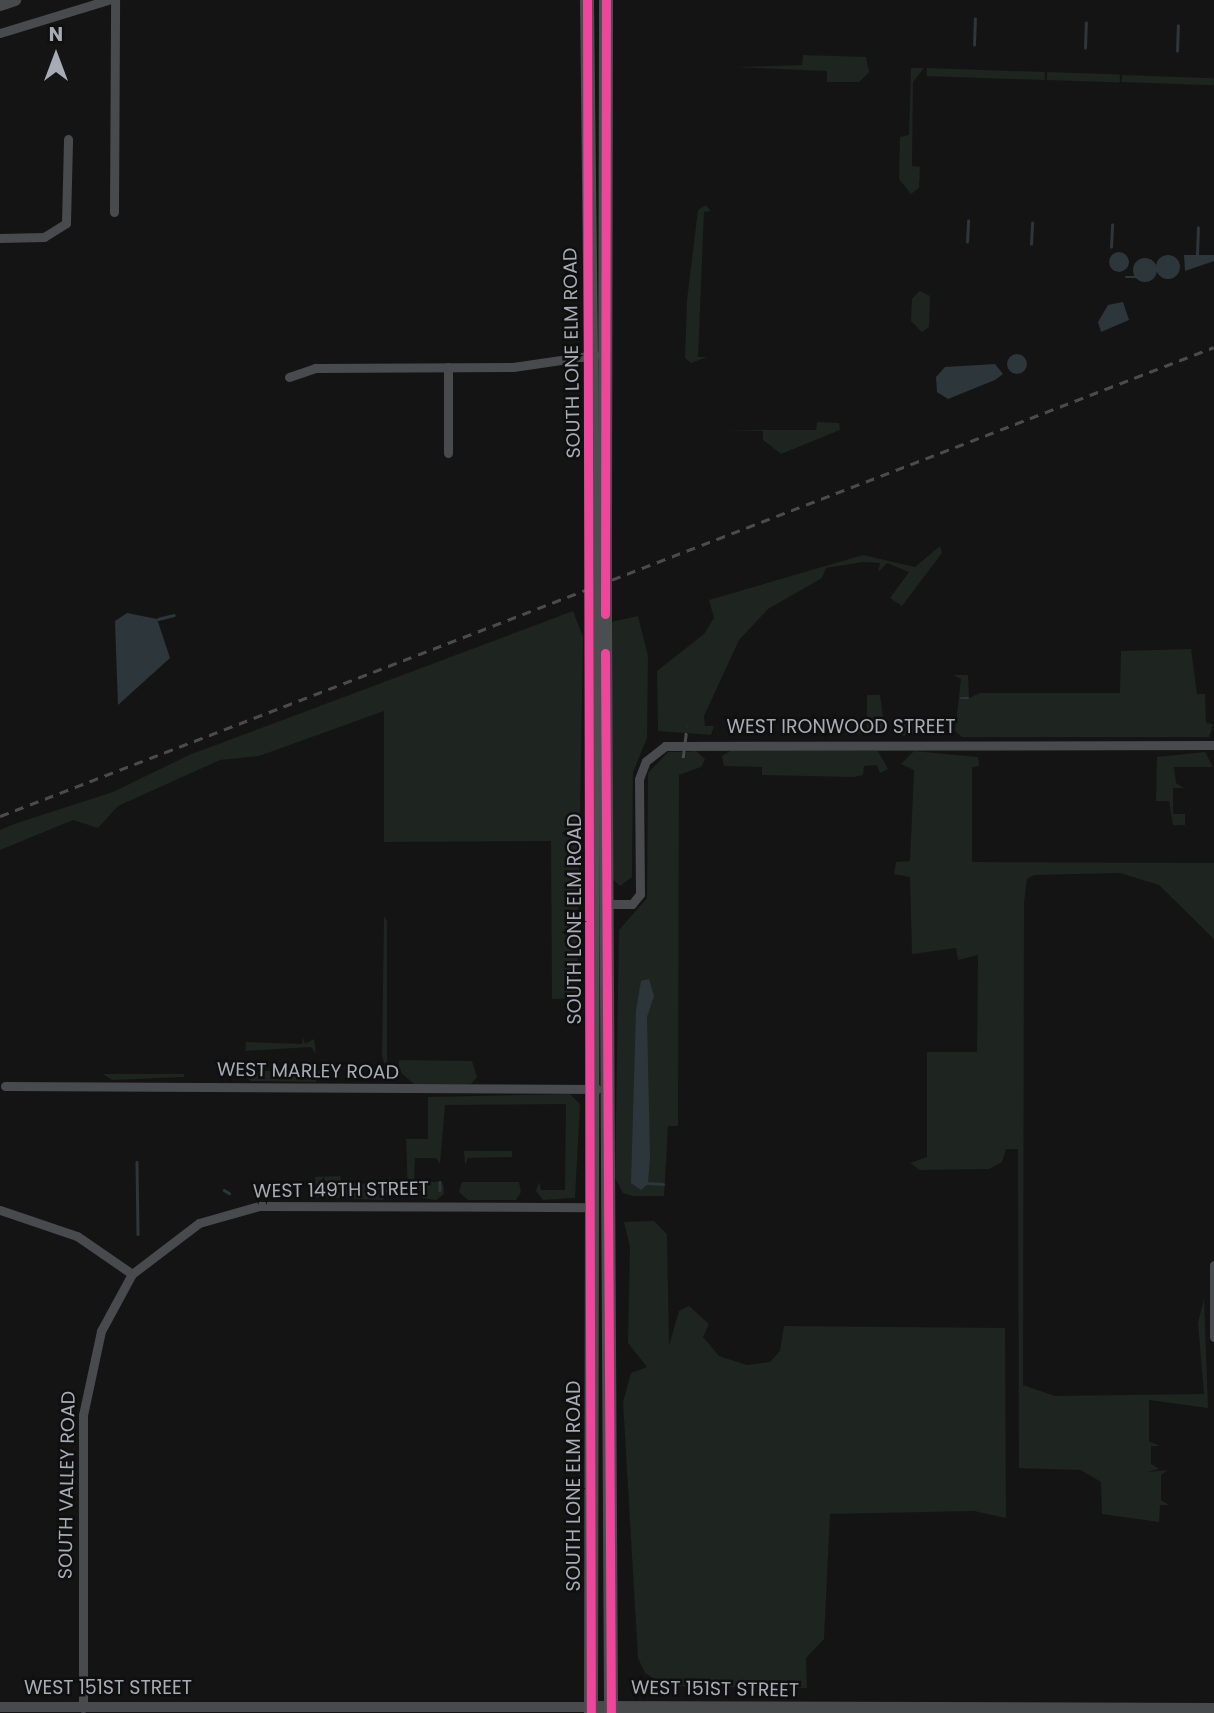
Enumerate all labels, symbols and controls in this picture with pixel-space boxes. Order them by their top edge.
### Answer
north arrow [21,21,91,91]
text: N [49,21,63,48]
street label: SOUTH LONE ELM ROAD [559,247,585,459]
street label: WEST IRONWOOD STREET [727,716,955,738]
street label: SOUTH LONE ELM ROAD [564,814,586,1024]
street label: WEST MARLEY ROAD [217,1058,399,1084]
street label: WEST 149TH STREET [253,1177,429,1203]
street label: SOUTH LONE ELM ROAD [563,1381,585,1591]
street label: SOUTH VALLEY ROAD [54,1391,80,1579]
street label: WEST 151ST STREET [631,1676,799,1702]
street label: WEST 151ST STREET [24,1677,192,1699]

